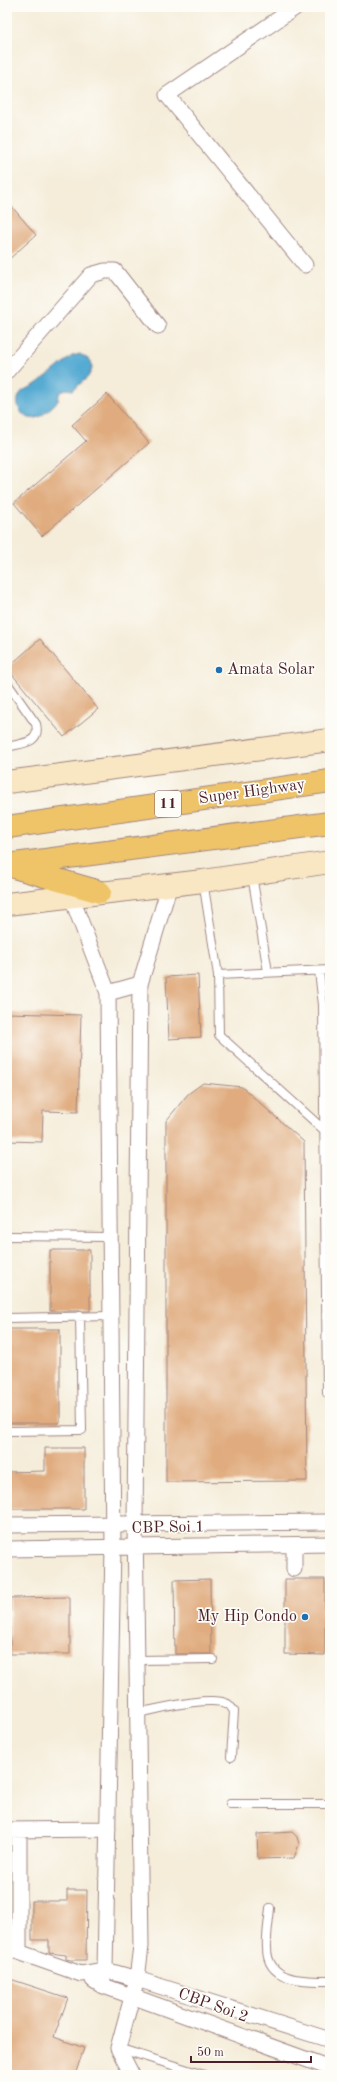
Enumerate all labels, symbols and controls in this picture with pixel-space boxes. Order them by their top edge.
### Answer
place label: Amata Solar [227,662,315,678]
marker: Amata Solar [214,665,224,675]
street label: Super Highway [198,777,307,807]
road number: 11 [155,791,181,817]
street label: CBP Soi 1 [131,1519,205,1537]
place label: My Hip Condo [197,1609,297,1625]
marker: My Hip Condo [300,1612,310,1622]
street label: CBP Soi 2 [176,1986,250,2026]
scale bar [191,2038,311,2064]
text: 50 m [197,2046,224,2059]

